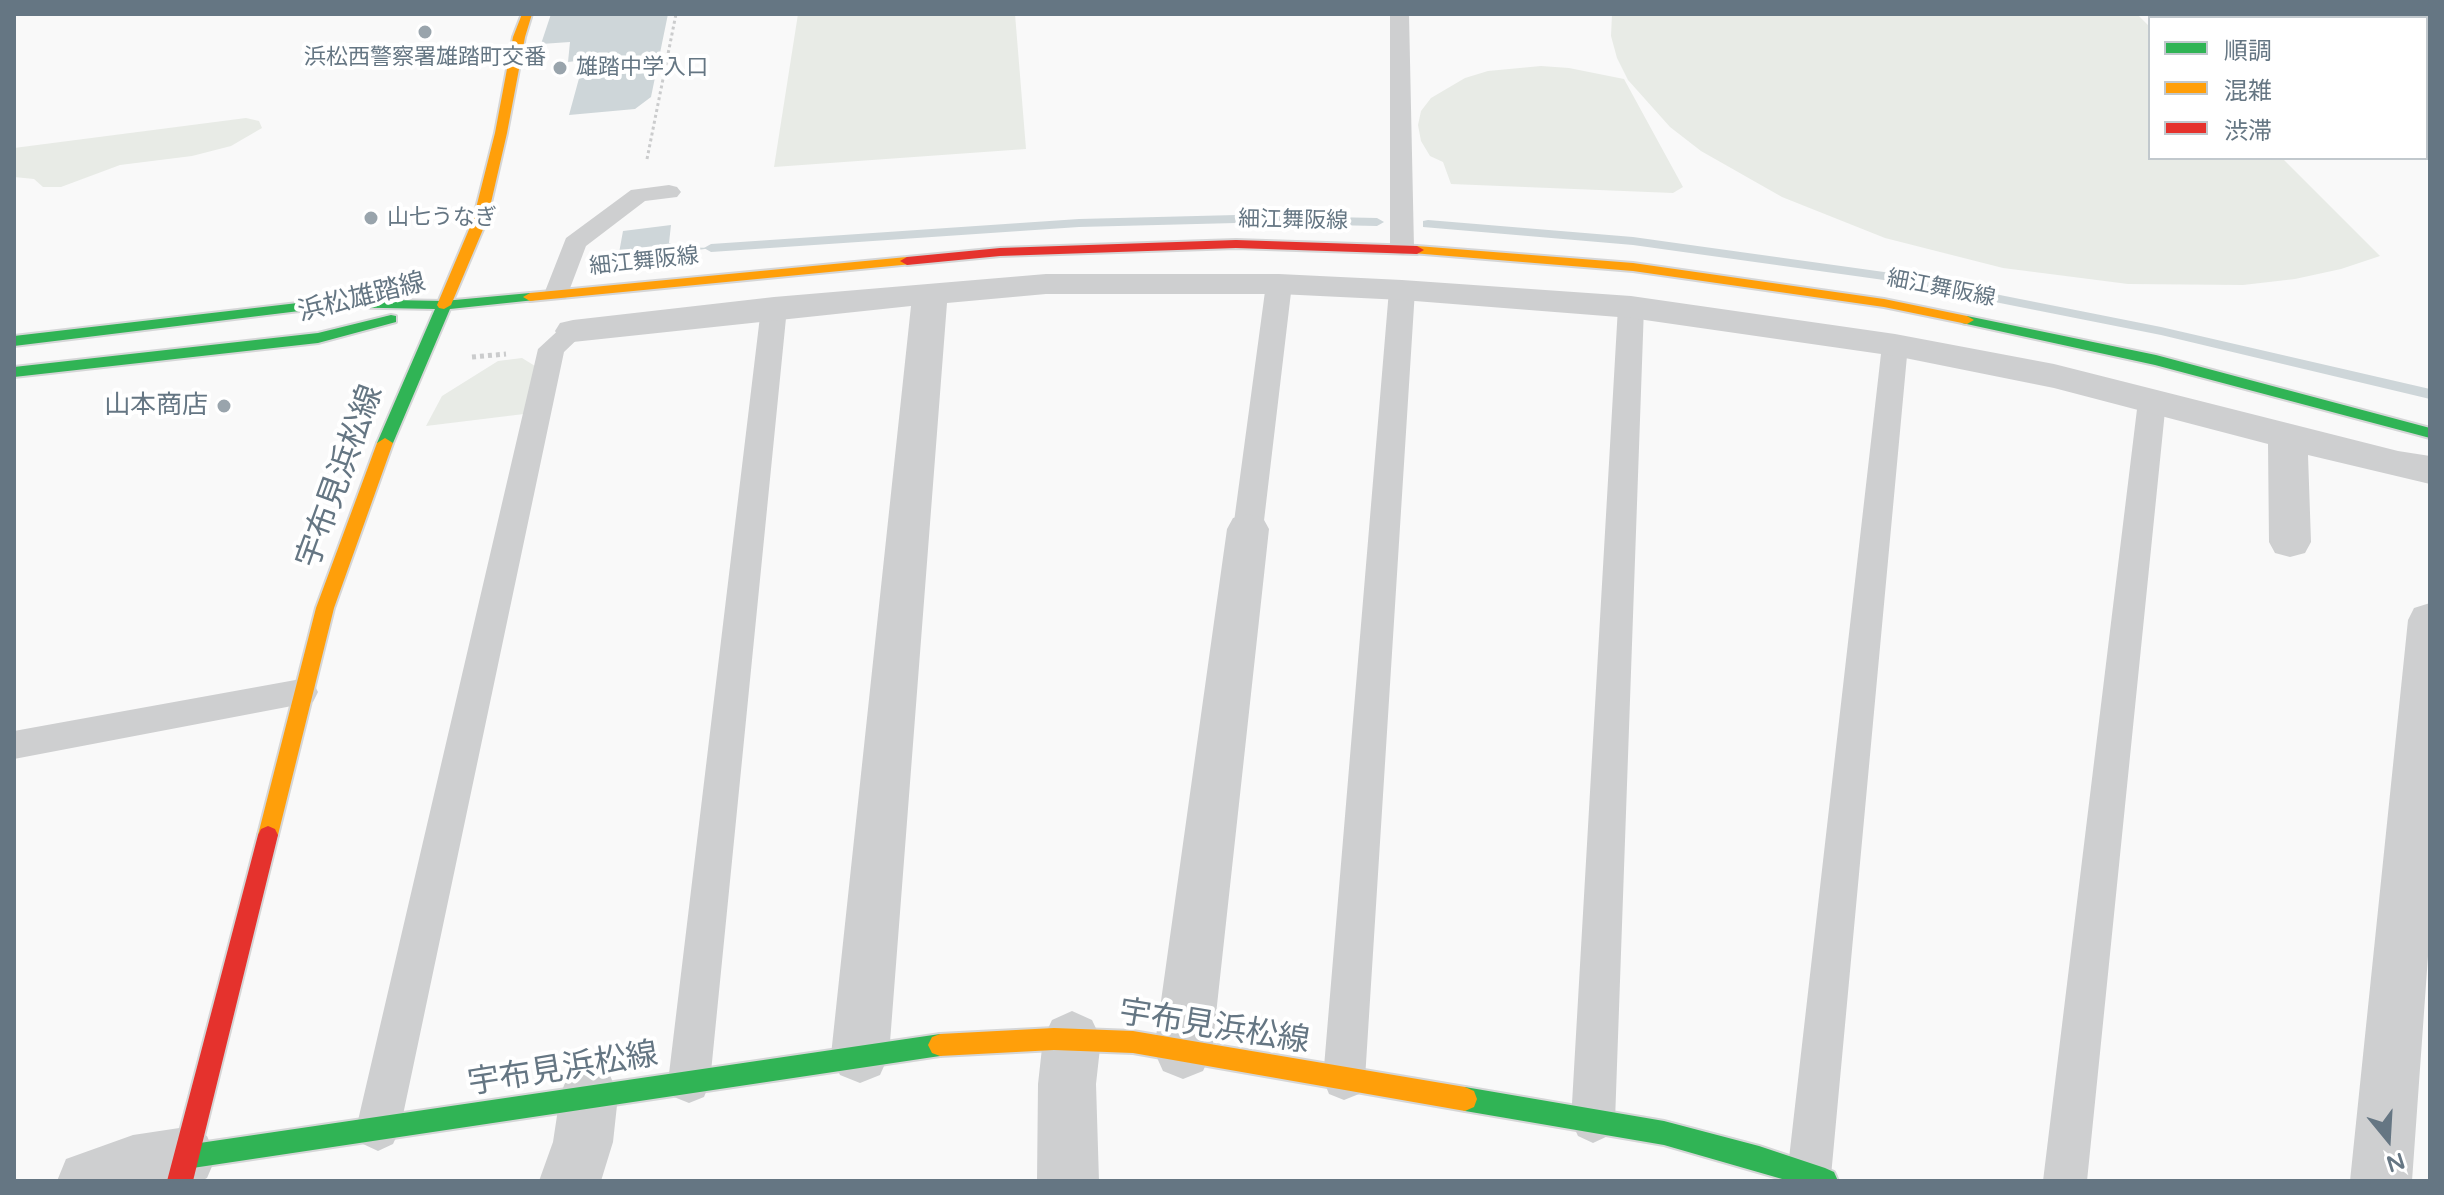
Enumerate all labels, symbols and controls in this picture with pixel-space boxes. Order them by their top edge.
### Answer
legend [2148,16,2428,160]
marker: 浜松西警察署雄踏町交番 [416,23,434,41]
text: 順調 [2224,37,2272,66]
place label: 浜松西警察署雄踏町交番 [304,45,546,71]
place label: 雄踏中学入口 [576,55,708,81]
marker: 雄踏中学入口 [551,59,569,77]
text: 混雑 [2224,77,2272,106]
text: 渋滞 [2224,117,2272,146]
place label: 山七うなぎ [387,205,497,231]
street label: 細江舞阪線 [1238,207,1348,235]
marker: 山七うなぎ [362,209,380,227]
street label: 細江舞阪線 [588,243,700,281]
street label: 細江舞阪線 [1884,266,1998,312]
street label: 浜松雄踏線 [295,267,429,329]
street label: 宇布見浜松線 [290,380,392,574]
place label: 山本商店 [104,390,208,422]
marker: 山本商店 [215,397,233,415]
street label: 宇布見浜松線 [1116,994,1312,1062]
street label: 宇布見浜松線 [465,1036,661,1104]
north arrow [2348,1099,2428,1179]
text: N [2383,1147,2408,1177]

